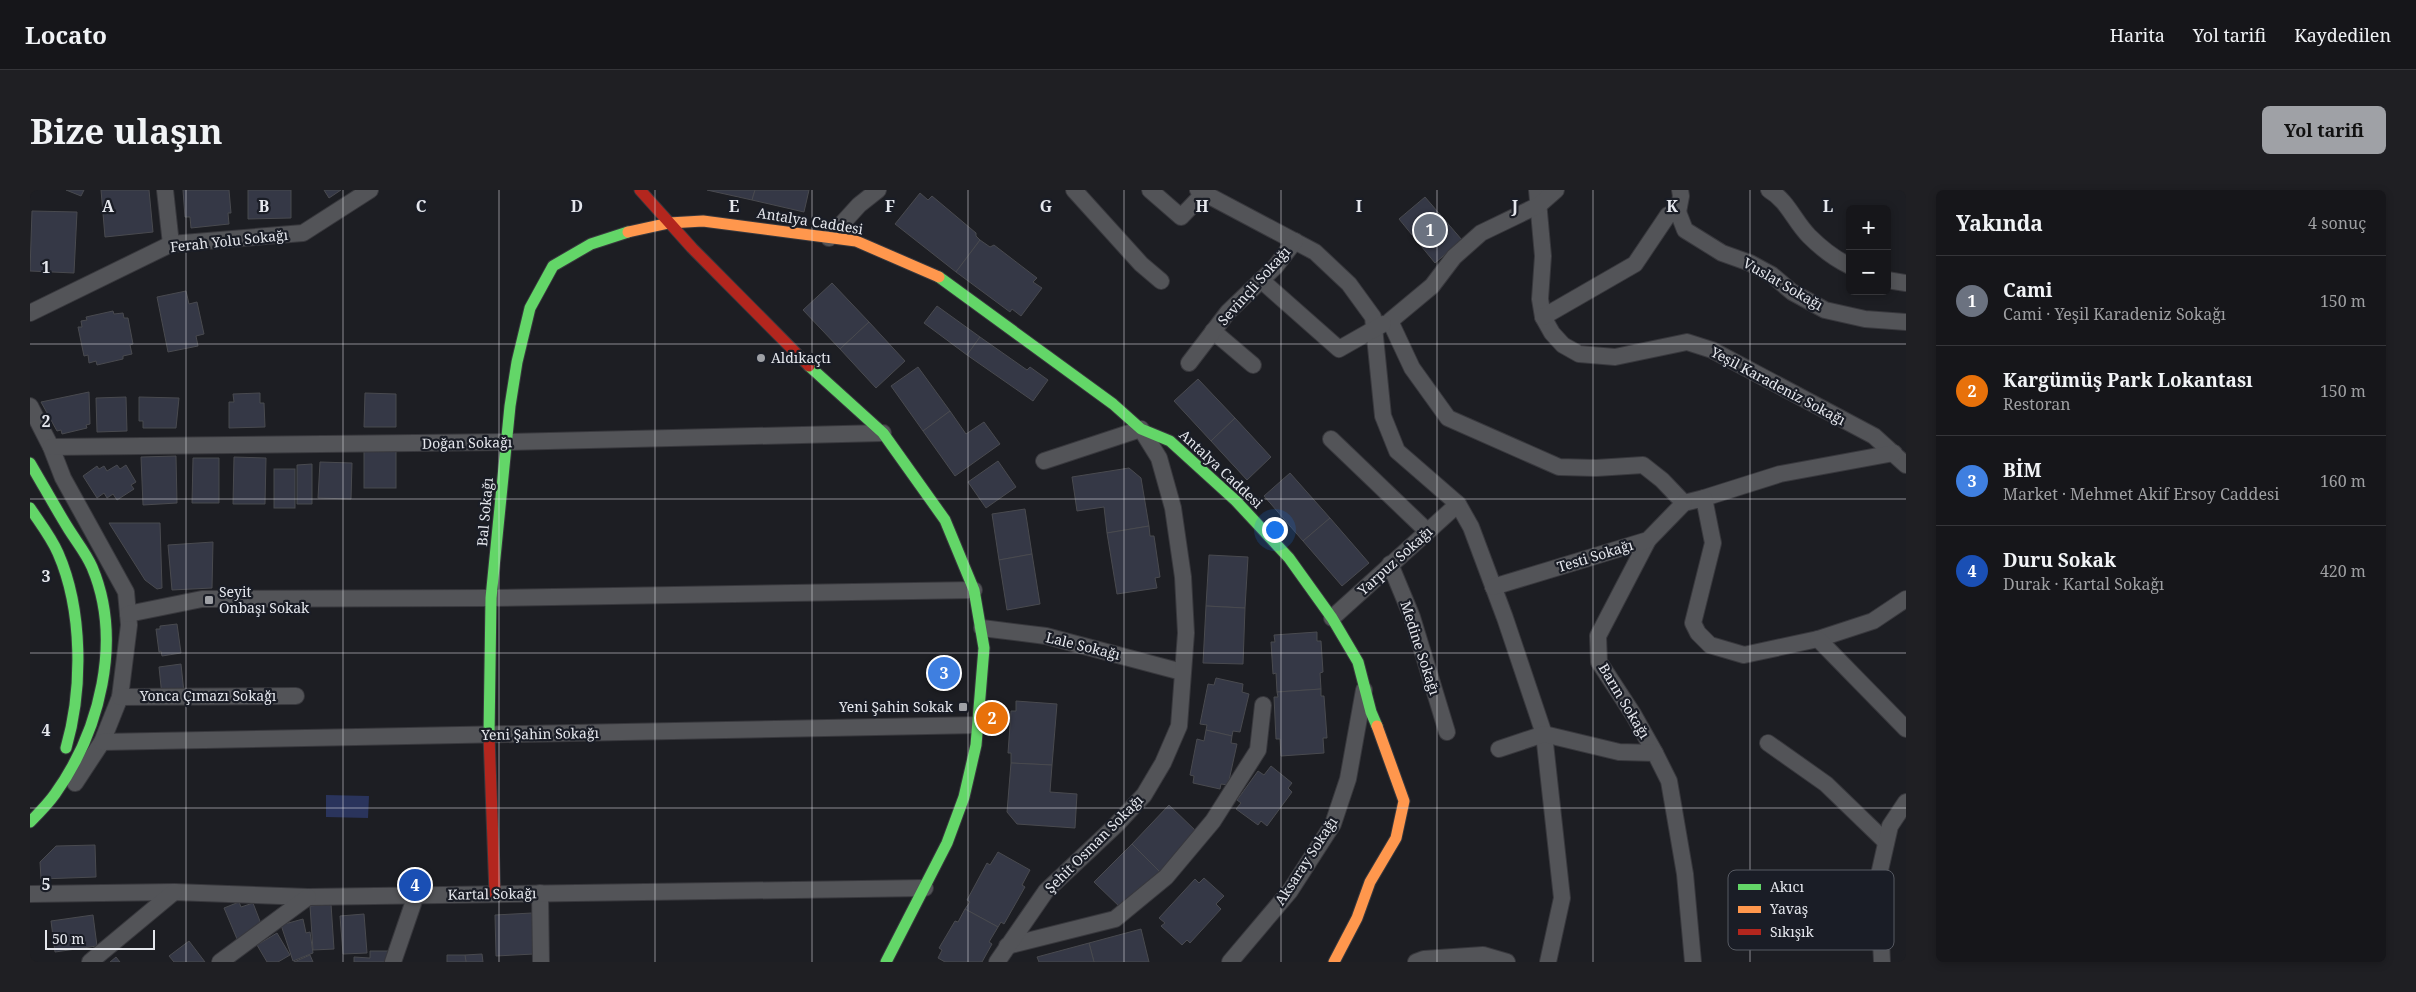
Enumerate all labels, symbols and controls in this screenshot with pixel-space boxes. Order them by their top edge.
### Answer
text: Locato [25,18,107,51]
text: Harita [2110,23,2165,47]
text: Yol tarifi [2193,23,2266,47]
text: Kaydedilen [2294,23,2391,47]
button: Yol tarifi [2262,106,2386,154]
text: Bize ulaşın [30,107,223,154]
text: A [102,195,115,217]
text: B [259,195,270,217]
text: C [416,195,427,217]
text: D [571,195,583,217]
text: E [729,195,739,217]
text: F [885,195,895,217]
text: G [1040,195,1052,217]
text: H [1195,195,1209,217]
text: I [1356,195,1362,217]
text: J [1511,195,1519,217]
text: K [1666,195,1678,217]
text: L [1823,195,1833,217]
street label: Antalya Caddesi [756,203,865,238]
map controls [1846,205,1891,295]
button: + [1846,205,1891,250]
text: Yakında [1956,209,2043,237]
pin: 1 [1414,211,1446,249]
text: 4 sonuç [2308,212,2366,234]
street label: Ferah Yolu Sokağı [169,225,289,256]
street label: Sevinçli Sokağı [1213,242,1294,329]
button: − [1846,250,1891,295]
street label: Vuslat Sokağı [1740,253,1827,314]
text: 1 [41,256,51,278]
text: Cami [2003,277,2053,303]
text: 1 [1967,290,1977,312]
text: 150 m [2320,290,2366,312]
text: Cami · Yeşil Karadeniz Sokağı [2003,303,2226,325]
street label: Yeşil Karadeniz Sokağı [1707,341,1849,429]
place label: Aldıkaçtı [771,348,831,367]
marker: Aldıkaçtı [755,352,767,364]
text: Kargümüş Park Lokantası [2003,367,2253,393]
text: 2 [1967,380,1977,402]
text: 150 m [2320,380,2366,402]
text: Restoran [2003,393,2071,415]
text: 2 [41,410,51,432]
street label: Antalya Caddesi [1176,425,1267,513]
street label: Doğan Sokağı [422,432,513,453]
text: BİM [2003,457,2041,483]
text: 3 [1967,470,1977,492]
text: 160 m [2320,470,2366,492]
street label: Bal Sokağı [472,476,497,547]
text: Market · Mehmet Akif Ersoy Caddesi [2003,483,2279,505]
your location [1262,517,1288,543]
street label: Yarpuz Sokağı [1352,522,1436,600]
street label: Testi Sokağı [1555,535,1636,576]
text: Duru Sokak [2003,547,2116,573]
text: 4 [1967,560,1977,582]
text: 420 m [2320,560,2366,582]
text: 3 [41,565,51,587]
text: Durak · Kartal Sokağı [2003,573,2164,595]
place label: Seyit Onbaşı Sokak [219,582,310,617]
marker: Seyit Onbaşı Sokak [203,594,215,606]
street label: Medine Sokağı [1396,598,1445,698]
street label: Lale Sokağı [1044,627,1123,664]
pin: 3 [928,654,960,692]
street label: Barın Sokağı [1595,660,1655,742]
street label: Yonca Çımazı Sokağı [139,686,277,705]
place label: Yeni Şahin Sokak [838,697,954,716]
pin: 2 [976,699,1008,737]
marker: Yeni Şahin Sokak [957,701,969,713]
text: 4 [41,719,51,741]
street label: Yeni Şahin Sokağı [480,723,600,744]
street label: Şehit Osman Sokağı [1041,790,1147,897]
street label: Aksaray Sokağı [1270,813,1341,908]
pin: 4 [399,866,431,904]
legend [1728,870,1894,950]
text: 5 [41,873,51,895]
text: Akıcı [1770,877,1804,896]
street label: Kartal Sokağı [447,883,537,904]
text: Yavaş [1769,899,1808,918]
text: Sıkışık [1770,922,1815,941]
scale bar [45,927,155,950]
text: 50 m [52,929,85,948]

